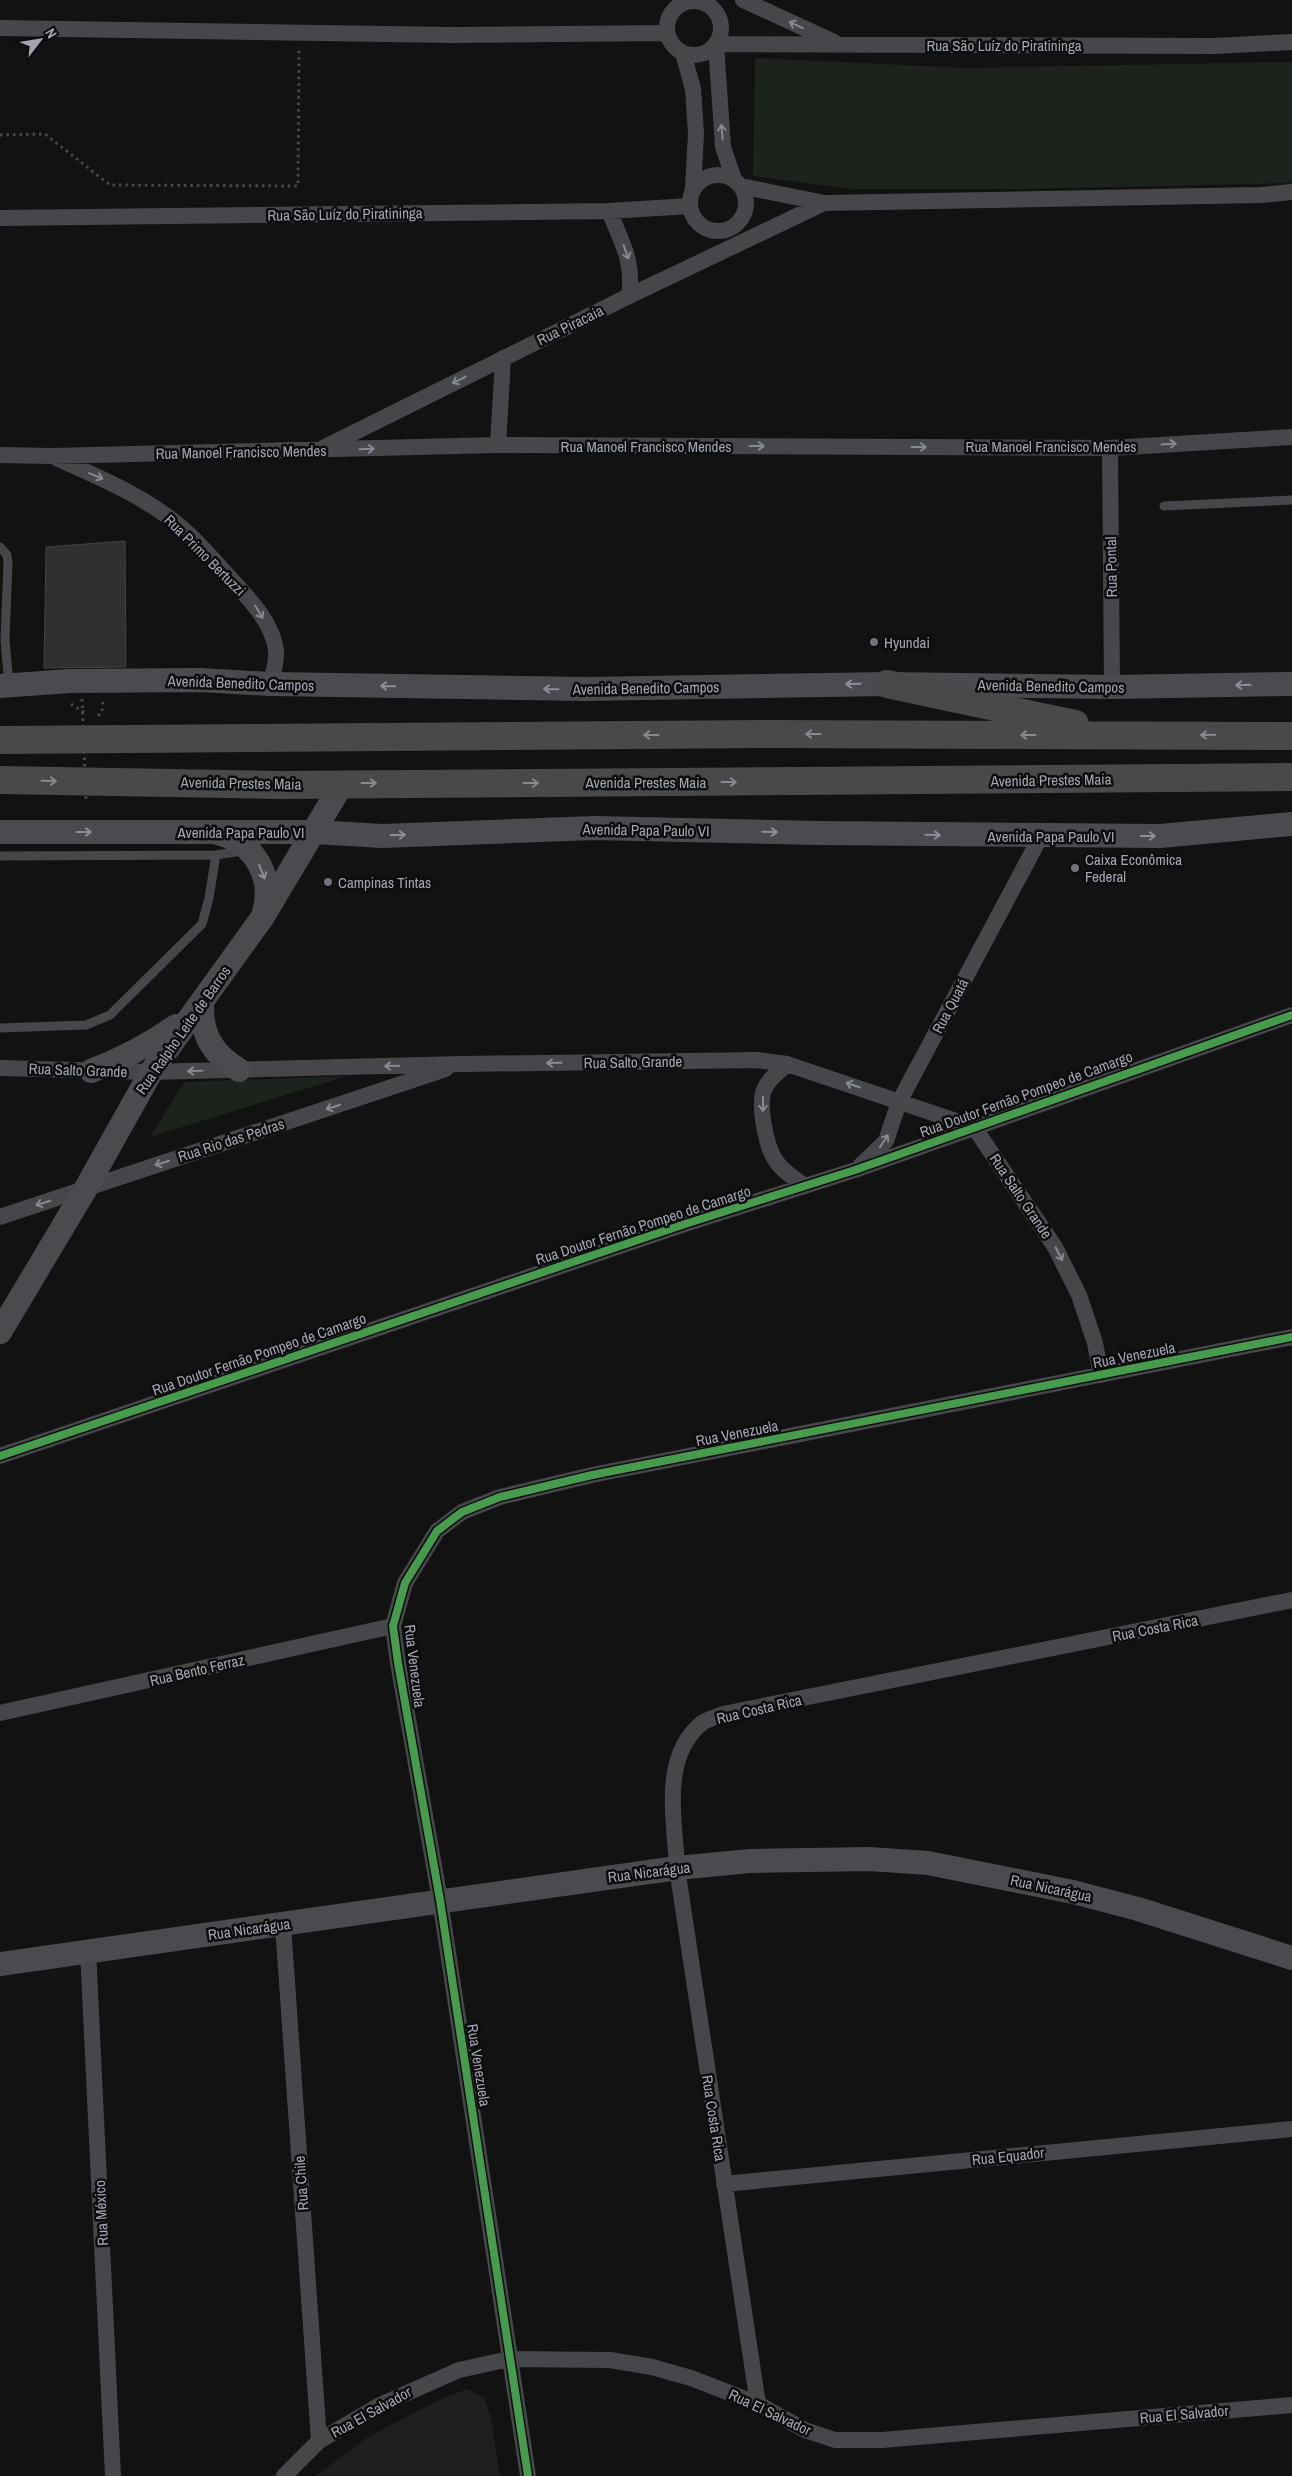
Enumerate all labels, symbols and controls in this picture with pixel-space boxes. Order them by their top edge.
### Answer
north arrow [15,15,65,65]
one-way arrow [789,19,804,29]
text: N [41,25,61,41]
street label: Rua São Luíz do Piratininga [926,35,1082,56]
one-way arrow [718,124,727,140]
street label: Rua São Luíz do Piratininga [267,202,423,226]
one-way arrow [621,244,631,260]
street label: Rua Piracaia [533,300,607,350]
one-way arrow [452,375,467,385]
street label: Rua Manoel Francisco Mendes [561,436,731,457]
street label: Rua Manoel Francisco Mendes [966,436,1136,457]
street label: Rua Manoel Francisco Mendes [155,440,327,464]
one-way arrow [1161,440,1177,449]
one-way arrow [748,441,764,451]
one-way arrow [910,442,927,452]
one-way arrow [358,444,374,454]
one-way arrow [88,471,103,481]
street label: Rua Primo Bertuzzi [160,510,250,600]
street label: Rua Pontal [1100,536,1122,598]
one-way arrow [254,604,264,618]
place label: Hyundai [884,632,930,653]
marker: Hyundai [868,636,880,648]
street label: Avenida Benedito Campos [166,670,315,696]
street label: Avenida Benedito Campos [976,674,1125,698]
street label: Avenida Benedito Campos [571,676,720,700]
one-way arrow [846,680,862,689]
one-way arrow [1236,680,1252,690]
one-way arrow [381,681,397,691]
one-way arrow [543,684,560,694]
one-way arrow [806,729,822,739]
one-way arrow [643,730,660,740]
one-way arrow [1201,730,1217,740]
one-way arrow [1021,731,1037,740]
street label: Avenida Prestes Maia [989,768,1112,792]
street label: Avenida Prestes Maia [179,771,302,795]
street label: Avenida Prestes Maia [585,772,707,793]
one-way arrow [40,776,56,786]
one-way arrow [720,777,736,787]
one-way arrow [360,778,376,788]
one-way arrow [522,778,539,788]
street label: Avenida Papa Paulo VI [581,818,710,842]
street label: Avenida Papa Paulo VI [177,822,305,843]
street label: Avenida Papa Paulo VI [987,826,1115,847]
one-way arrow [75,827,91,837]
one-way arrow [762,827,778,837]
one-way arrow [924,830,941,840]
one-way arrow [390,831,406,840]
one-way arrow [1140,831,1156,841]
place label: Caixa Econômica Federal [1085,849,1182,887]
marker: Caixa Econômica Federal [1069,862,1081,874]
one-way arrow [258,864,267,879]
place label: Campinas Tintas [338,872,431,893]
marker: Campinas Tintas [322,876,334,888]
street label: Rua Ralpho Leite de Barros [131,962,235,1098]
street label: Rua Quatá [927,975,973,1037]
street label: Rua Doutor Fernão Pompeo de Camargo [917,1046,1135,1142]
street label: Rua Salto Grande [584,1051,683,1073]
street label: Rua Salto Grande [28,1058,128,1082]
one-way arrow [546,1058,562,1068]
one-way arrow [384,1061,400,1071]
one-way arrow [187,1066,204,1076]
one-way arrow [845,1080,861,1090]
one-way arrow [758,1095,768,1111]
one-way arrow [326,1103,341,1112]
street label: Rua Rio das Pedras [175,1113,287,1167]
one-way arrow [879,1134,889,1148]
street label: Rua Salto Grande [985,1149,1057,1243]
one-way arrow [154,1159,170,1169]
street label: Rua Doutor Fernão Pompeo de Camargo [533,1180,753,1270]
one-way arrow [36,1199,51,1208]
one-way arrow [1054,1247,1064,1262]
street label: Rua Doutor Fernão Pompeo de Camargo [149,1307,369,1401]
street label: Rua Venezuela [1091,1337,1177,1373]
street label: Rua Venezuela [694,1415,780,1451]
street label: Rua Costa Rica [1110,1609,1200,1647]
street label: Rua Venezuela [399,1623,431,1709]
street label: Rua Bento Ferraz [148,1649,246,1691]
street label: Rua Costa Rica [714,1689,804,1729]
street label: Rua Nicarágua [607,1857,691,1887]
street label: Rua Nicarágua [1008,1869,1094,1907]
street label: Rua Nicarágua [207,1913,292,1945]
street label: Rua Venezuela [462,2022,496,2108]
street label: Rua Costa Rica [697,2073,731,2163]
street label: Rua Equador [971,2142,1045,2170]
street label: Rua Chile [289,2155,313,2211]
street label: Rua México [89,2180,113,2246]
street label: Rua El Salvador [327,2381,415,2443]
street label: Rua El Salvador [725,2384,815,2440]
street label: Rua El Salvador [1139,2400,1229,2428]

